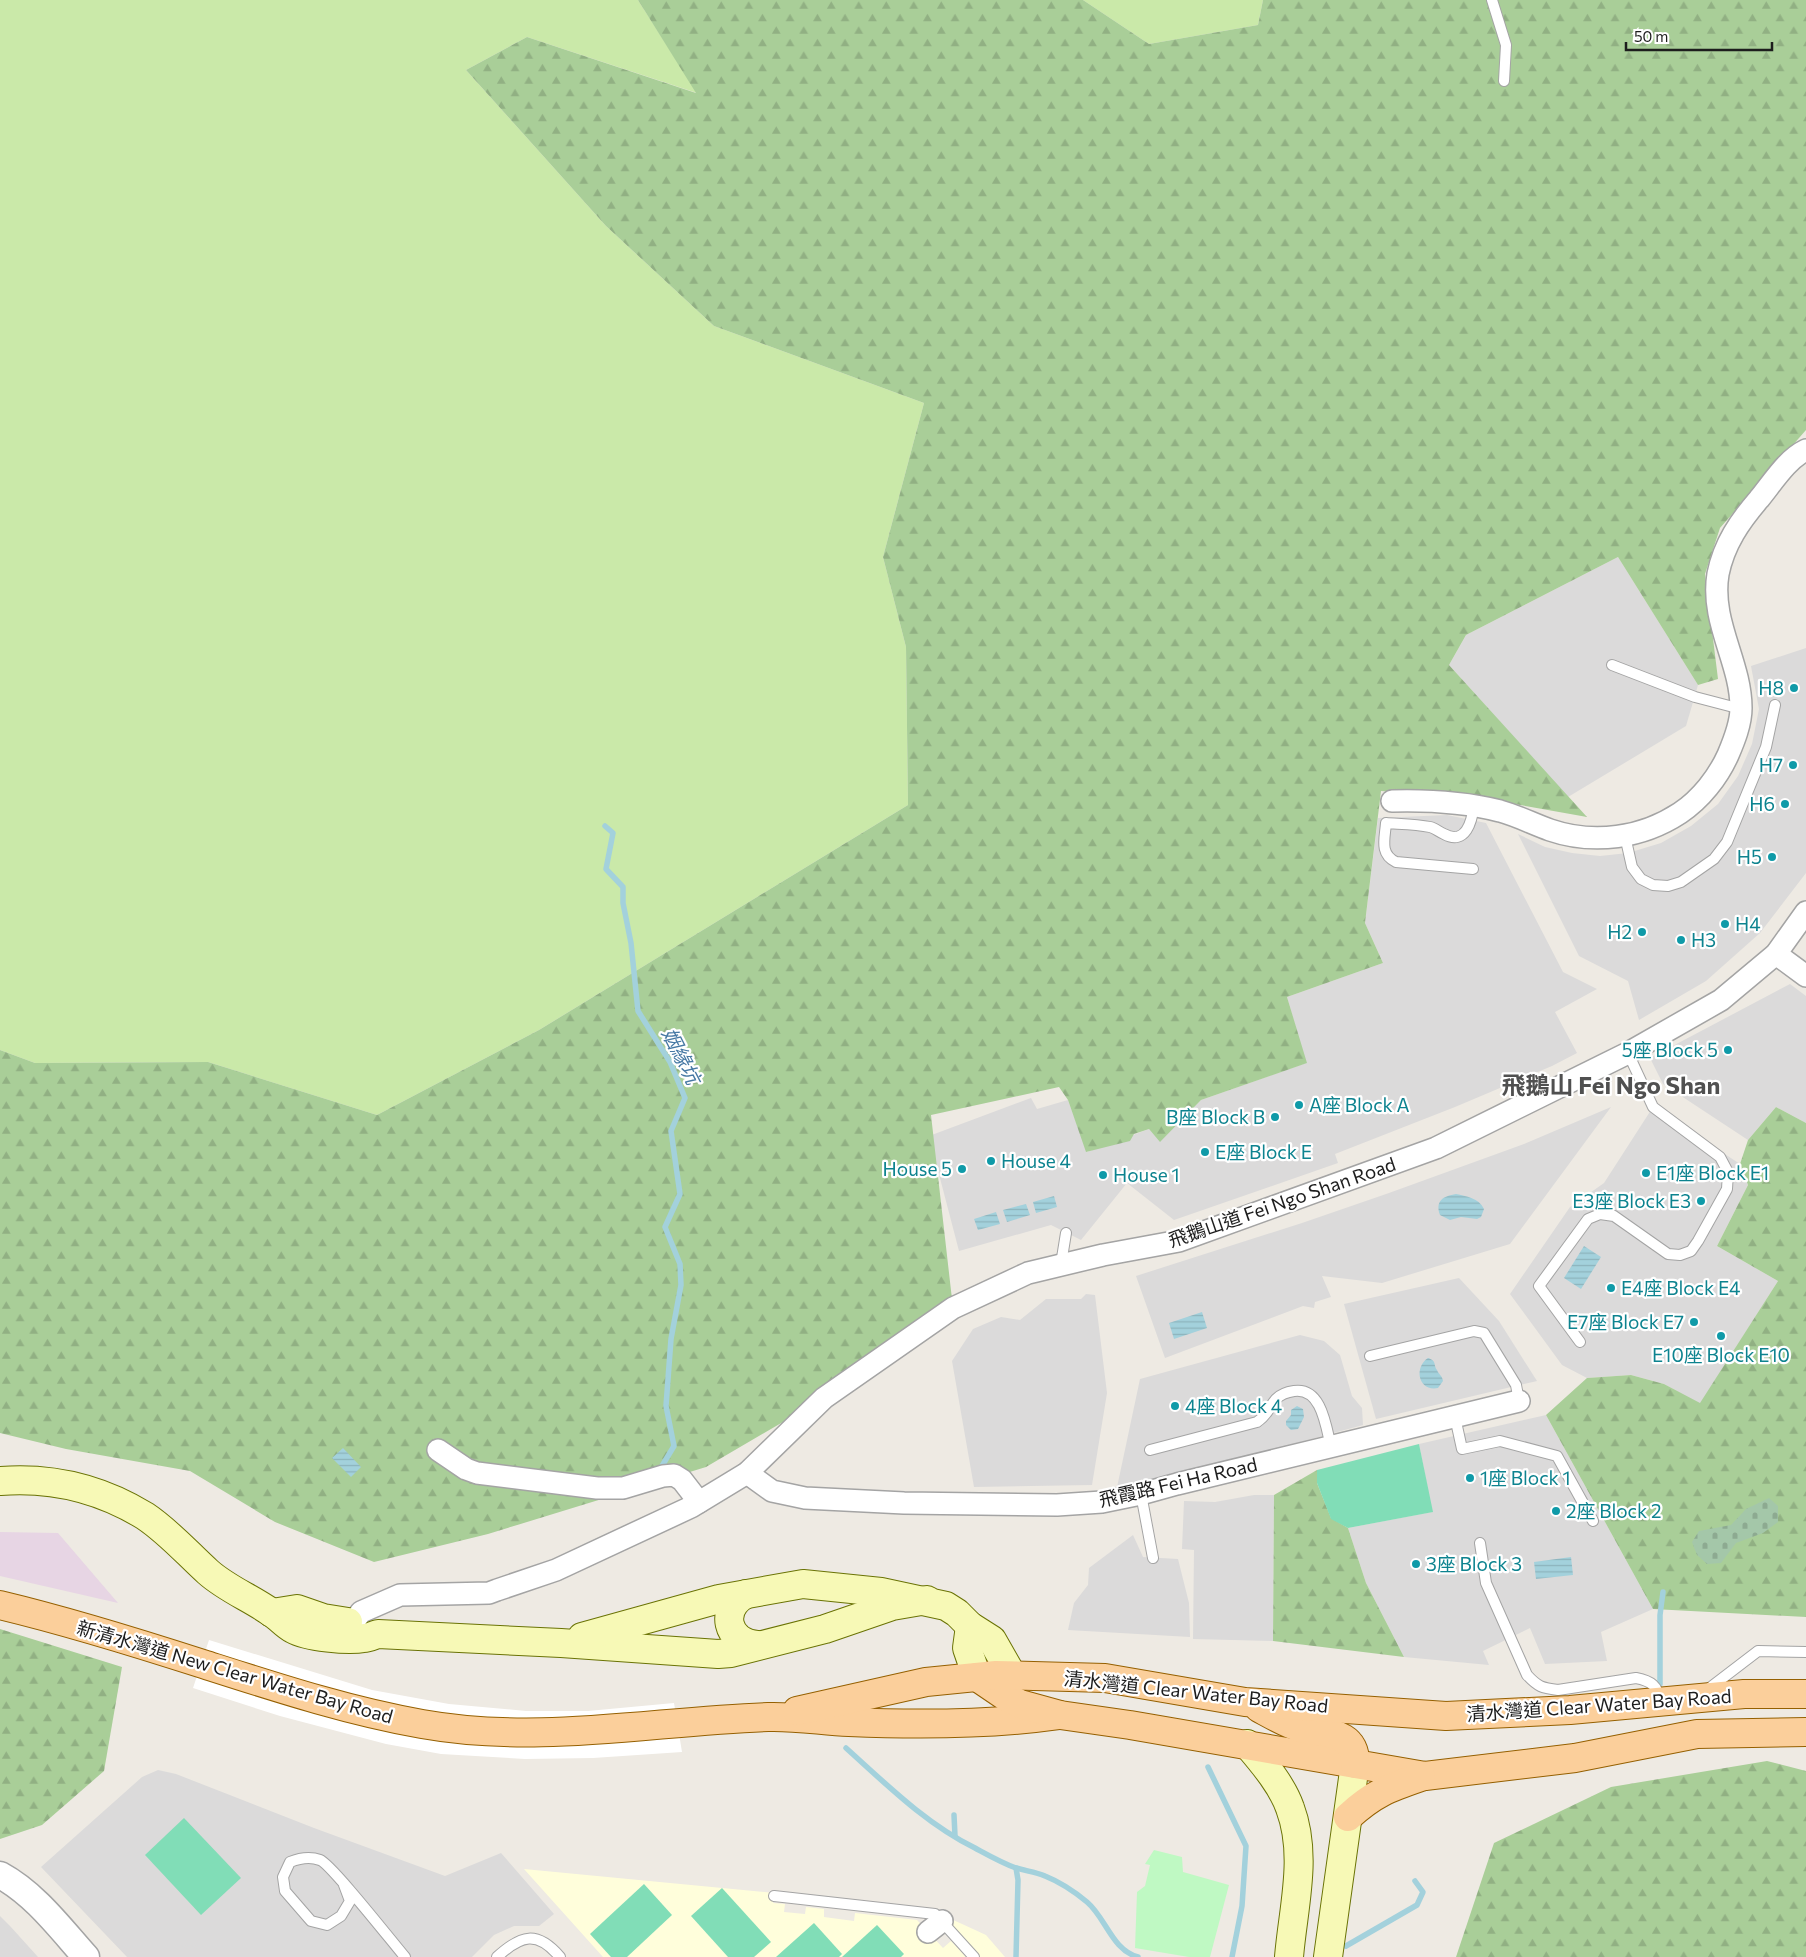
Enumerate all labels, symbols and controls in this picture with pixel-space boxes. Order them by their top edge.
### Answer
scale bar [1626,20,1772,52]
text: 50 m [1634,27,1668,45]
place label: H8 [1758,676,1784,699]
marker: H8 [1788,682,1800,694]
place label: H7 [1759,753,1783,776]
marker: H7 [1787,759,1799,771]
place label: H6 [1749,792,1775,815]
marker: H6 [1779,798,1791,810]
place label: H5 [1737,845,1762,868]
marker: H5 [1766,851,1778,863]
place label: H4 [1735,912,1761,935]
marker: H4 [1719,918,1731,930]
place label: H2 [1607,920,1632,943]
marker: H2 [1636,926,1648,938]
place label: H3 [1691,928,1716,951]
marker: H3 [1675,934,1687,946]
water label: 姻緣坑 [658,1023,708,1090]
place label: 5座 Block 5 [1622,1038,1718,1061]
marker: 5座 Block 5 [1722,1044,1734,1056]
district label: 飛鵝山 Fei Ngo Shan [1502,1070,1720,1099]
place label: A座 Block A [1309,1093,1410,1116]
marker: A座 Block A [1293,1099,1305,1111]
place label: B座 Block B [1166,1105,1265,1128]
marker: B座 Block B [1269,1111,1281,1123]
place label: E座 Block E [1215,1140,1312,1163]
marker: E座 Block E [1199,1146,1211,1158]
place label: House 4 [1001,1149,1071,1172]
street label: 飛鵝山道 Fei Ngo Shan Road [1165,1152,1399,1251]
marker: House 4 [985,1155,997,1167]
place label: House 5 [883,1157,952,1180]
place label: E1座 Block E1 [1656,1161,1769,1184]
marker: House 5 [956,1163,968,1175]
place label: House 1 [1113,1163,1180,1186]
marker: E1座 Block E1 [1640,1167,1652,1179]
marker: House 1 [1097,1169,1109,1181]
place label: E3座 Block E3 [1572,1189,1691,1212]
marker: E3座 Block E3 [1695,1195,1707,1207]
place label: E4座 Block E4 [1621,1276,1740,1299]
marker: E4座 Block E4 [1605,1282,1617,1294]
place label: E7座 Block E7 [1567,1310,1684,1333]
marker: E7座 Block E7 [1688,1316,1700,1328]
marker: E10座 Block E10 [1715,1330,1727,1342]
place label: E10座 Block E10 [1652,1343,1790,1366]
place label: 4座 Block 4 [1185,1394,1282,1417]
marker: 4座 Block 4 [1169,1400,1181,1412]
street label: 飛霞路 Fei Ha Road [1096,1452,1259,1511]
place label: 1座 Block 1 [1480,1466,1571,1489]
marker: 1座 Block 1 [1464,1472,1476,1484]
place label: 2座 Block 2 [1566,1499,1662,1522]
marker: 2座 Block 2 [1550,1505,1562,1517]
place label: 3座 Block 3 [1426,1552,1522,1575]
marker: 3座 Block 3 [1410,1558,1422,1570]
street label: 新清水灣道 New Clear Water Bay Road [74,1615,396,1728]
street label: 清水灣道 Clear Water Bay Road [1063,1666,1329,1717]
street label: 清水灣道 Clear Water Bay Road [1466,1684,1732,1725]

